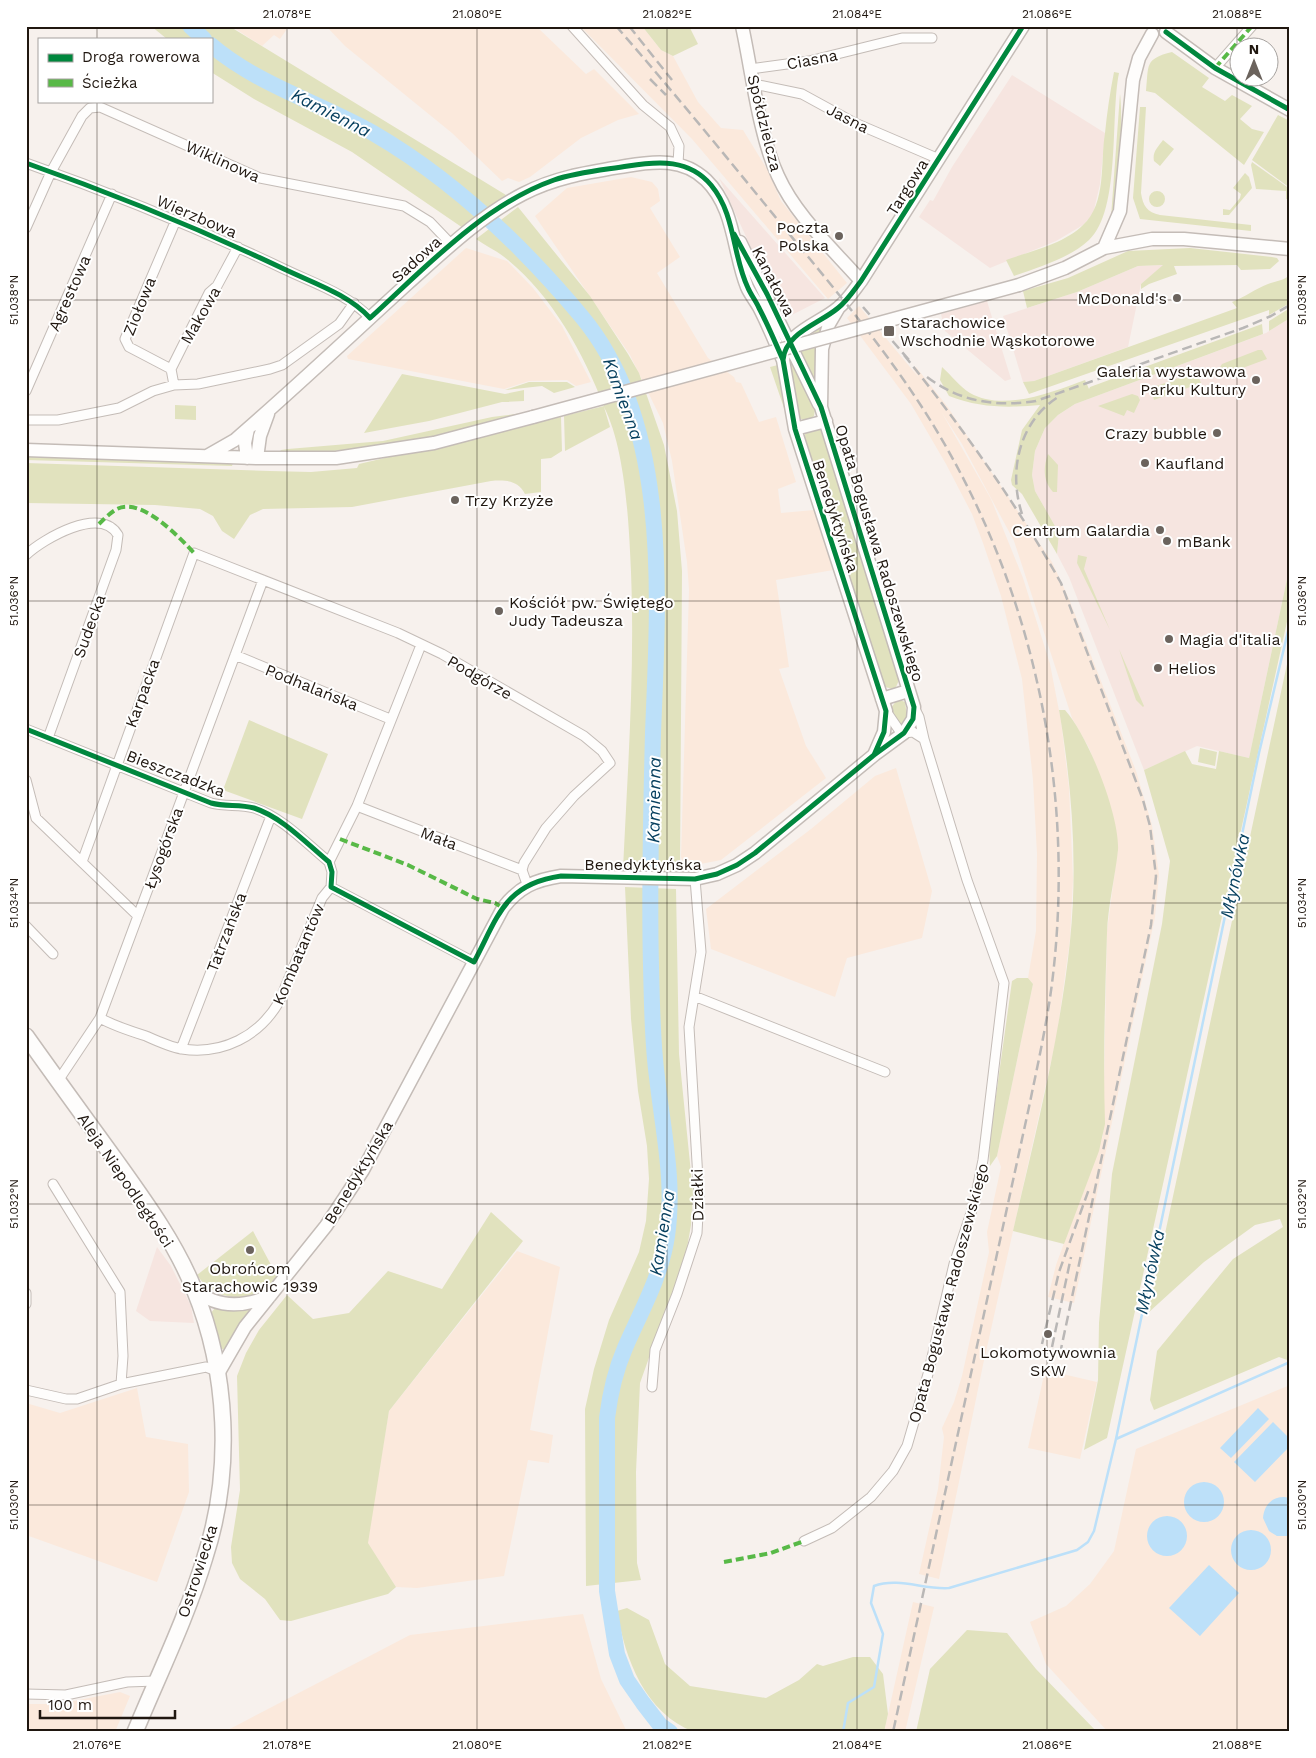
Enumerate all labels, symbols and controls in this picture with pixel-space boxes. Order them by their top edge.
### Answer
text: 21.078°E [263,7,312,21]
text: 21.080°E [452,7,502,21]
text: 21.082°E [642,7,692,21]
text: 21.084°E [832,7,882,21]
text: 21.086°E [1022,7,1072,21]
text: 21.088°E [1212,7,1262,21]
legend [38,38,212,102]
north arrow [1228,38,1278,88]
text: N [1249,41,1259,57]
street label: Ciasna [785,45,839,74]
text: Droga rowerowa [82,48,200,66]
text: Ścieżka [82,73,138,92]
street label: Spółdzielcza [743,73,786,174]
water label: Kamienna [288,84,374,141]
street label: Jasna [823,100,872,137]
street label: Wiklinowa [183,137,263,186]
street label: Targowa [883,155,932,219]
street label: Wierzbowa [154,191,240,242]
place label: Poczta Polska [777,218,829,255]
marker: Poczta Polska [833,230,845,242]
street label: Sadowa [387,232,445,287]
street label: Kanałowa [748,243,799,319]
street label: Agrestowa [44,252,95,334]
street label: Ziołowa [119,274,160,338]
text: 51.038°N [7,275,21,325]
text: 51.038°N [1295,275,1309,325]
street label: Makowa [176,283,224,347]
place label: McDonald's [1078,289,1167,308]
marker: McDonald's [1171,292,1183,304]
place label: Starachowice Wschodnie Wąskotorowe [900,313,1095,350]
marker: Starachowice Wschodnie Wąskotorowe [882,324,896,338]
water label: Kamienna [599,355,648,443]
place label: Galeria wystawowa Parku Kultury [1096,362,1247,399]
marker: Galeria wystawowa Parku Kultury [1250,374,1262,386]
street label: Opata Bogusława Radoszewskiego [831,422,928,684]
place label: Crazy bubble [1105,424,1207,443]
marker: Crazy bubble [1211,427,1223,439]
place label: Kaufland [1155,454,1224,473]
street label: Benedyktyńska [808,457,863,575]
marker: Kaufland [1139,457,1151,469]
place label: Trzy Krzyże [465,491,553,510]
marker: Trzy Krzyże [449,494,461,506]
place label: Centrum Galardia [1012,521,1150,540]
marker: Centrum Galardia [1154,524,1166,536]
place label: mBank [1177,532,1231,551]
marker: mBank [1161,535,1173,547]
text: 51.036°N [7,576,21,626]
text: 51.036°N [1295,576,1309,626]
street label: Sudecka [69,592,110,661]
place label: Kościół pw. Świętego Judy Tadeusza [509,593,674,630]
marker: Kościół pw. Świętego Judy Tadeusza [493,605,505,617]
place label: Magia d'italia [1179,630,1281,649]
marker: Magia d'italia [1163,633,1175,645]
street label: Podgórze [444,651,515,704]
street label: Karpacka [121,656,164,730]
place label: Helios [1168,659,1216,678]
street label: Podhalańska [263,660,361,715]
marker: Helios [1152,662,1164,674]
street label: Bieszczadzka [124,746,228,801]
water label: Kamienna [642,757,665,843]
street label: Łysogórska [140,805,187,892]
street label: Mała [418,823,460,854]
water label: Młynówka [1215,832,1254,920]
street label: Benedyktyńska [584,855,702,874]
text: 51.034°N [7,878,21,928]
text: 51.034°N [1295,878,1309,928]
street label: Tatrzańska [203,890,250,975]
street label: Kombatantów [269,901,328,1008]
street label: Aleja Niepodległości [74,1110,178,1251]
street label: Benedyktyńska [320,1117,397,1227]
street label: Opata Bogusława Radoszewskiego [905,1161,992,1425]
street label: Działki [688,1169,707,1221]
text: 51.032°N [7,1179,21,1229]
text: 51.032°N [1295,1179,1309,1229]
water label: Kamienna [644,1189,679,1277]
water label: Młynówka [1130,1228,1169,1316]
marker: Obrońcom Starachowic 1939 [244,1244,256,1256]
place label: Obrońcom Starachowic 1939 [182,1259,318,1296]
marker: Lokomotywownia SKW [1042,1328,1054,1340]
place label: Lokomotywownia SKW [980,1343,1116,1380]
text: 51.030°N [7,1480,21,1530]
text: 51.030°N [1295,1480,1309,1530]
street label: Ostrowiecka [174,1522,221,1620]
scale bar [40,1688,175,1720]
text: 100 m [48,1696,92,1714]
text: 21.076°E [73,1738,122,1752]
text: 21.078°E [263,1738,312,1752]
text: 21.080°E [452,1738,502,1752]
text: 21.082°E [642,1738,692,1752]
text: 21.084°E [832,1738,882,1752]
text: 21.086°E [1022,1738,1072,1752]
text: 21.088°E [1212,1738,1262,1752]

